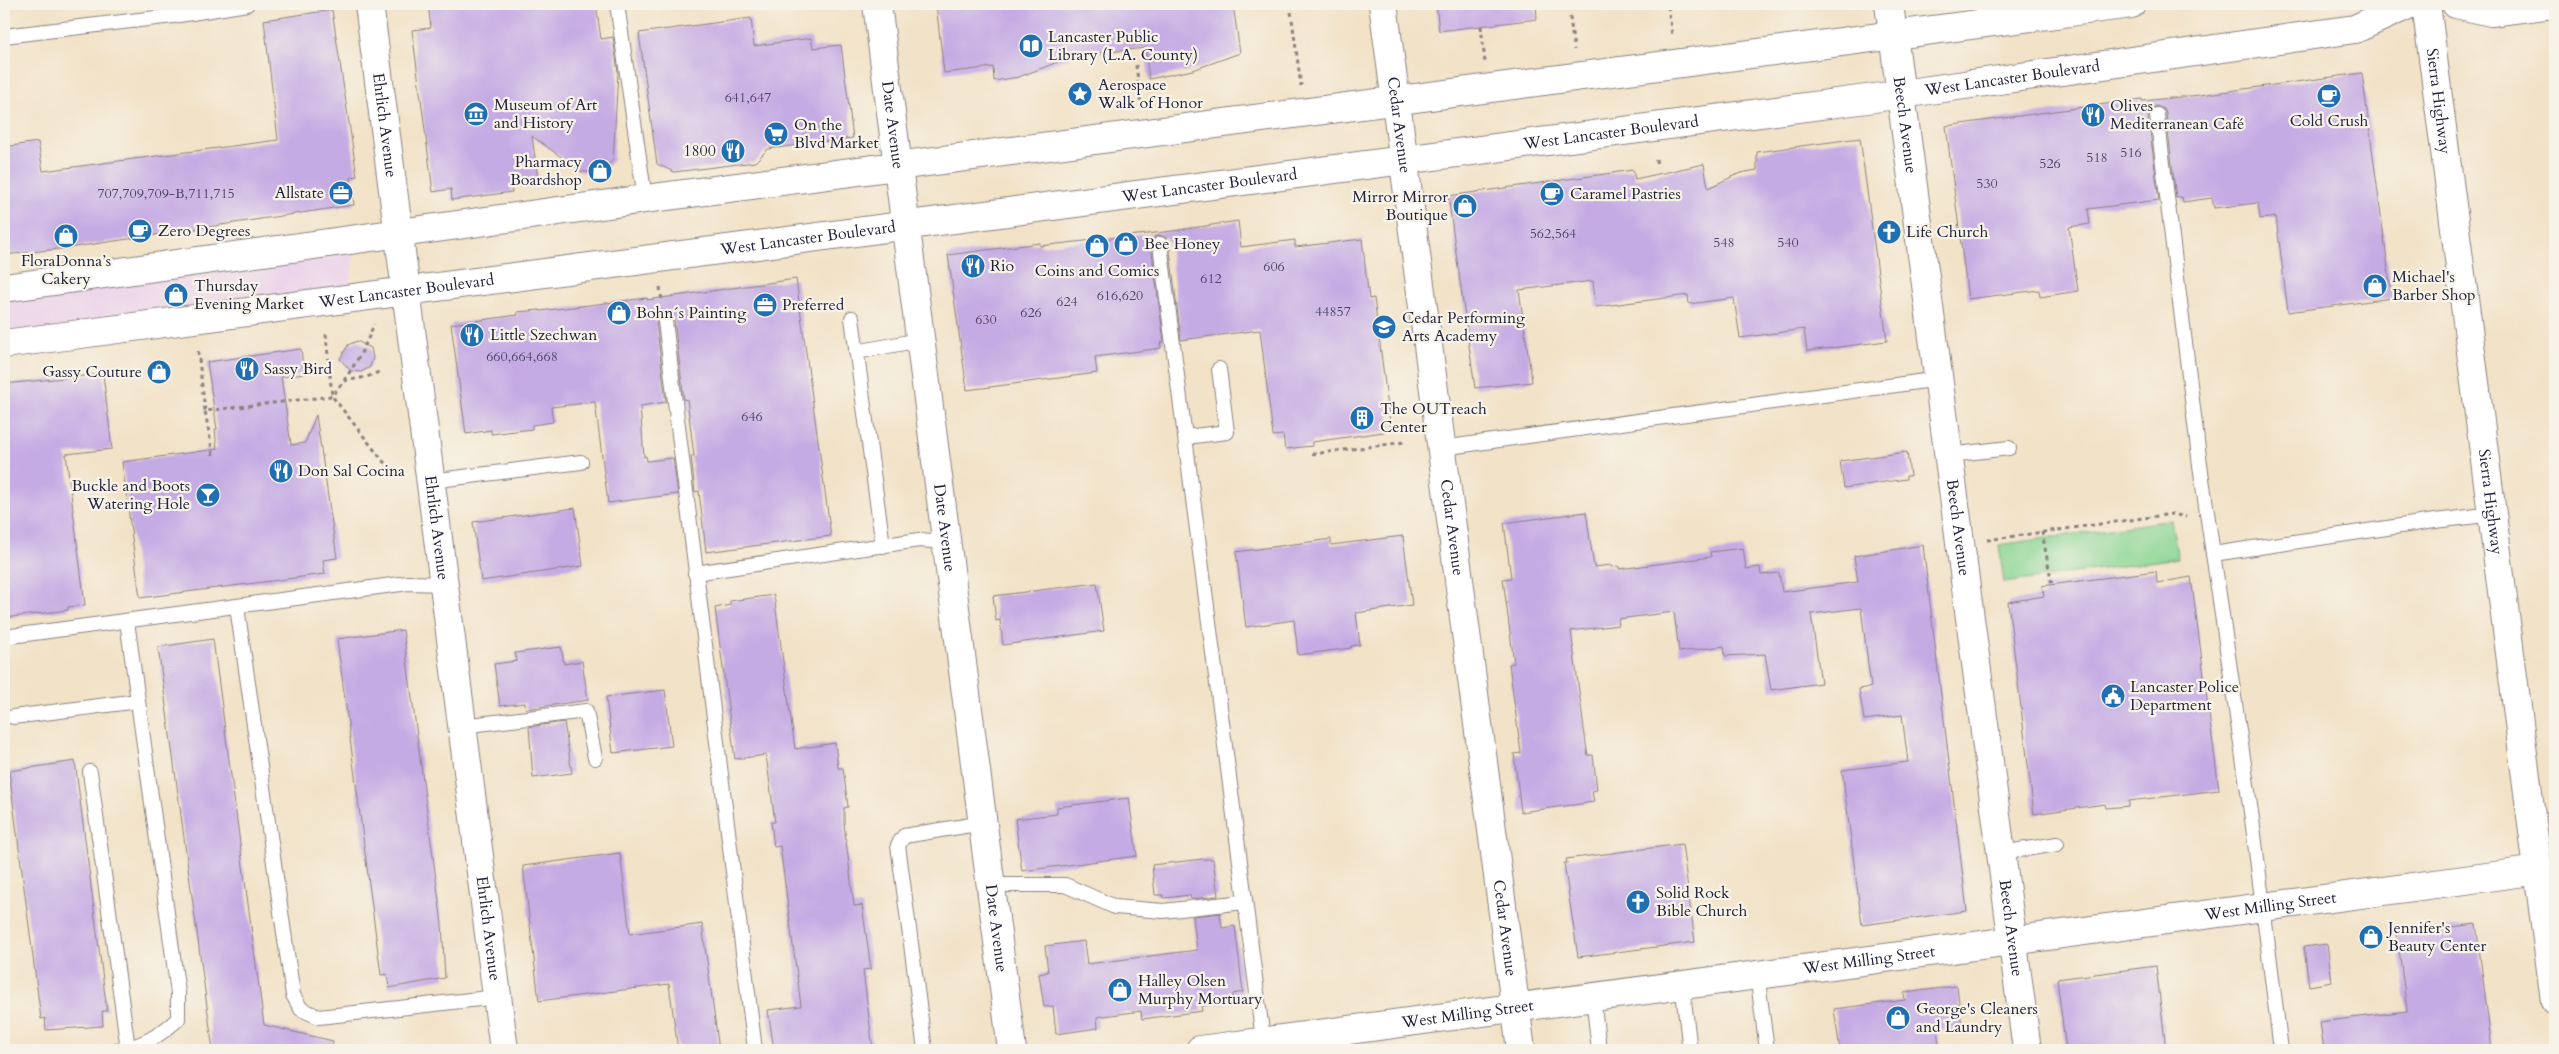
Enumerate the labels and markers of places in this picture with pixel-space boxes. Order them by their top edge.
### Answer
place label: Lancaster Public Library (L.A. County) [1048,26,1198,66]
library icon: Lancaster Public Library (L.A. County) [1018,33,1044,59]
place label: Aerospace Walk of Honor [1097,74,1203,114]
place icon: Aerospace Walk of Honor [1067,81,1093,107]
cafe icon: Cold Crush [2316,83,2342,109]
place label: Museum of Art and History [494,94,597,134]
place label: Olives Mediterranean Café [2110,95,2244,135]
museum icon: Museum of Art and History [463,101,489,127]
restaurant icon: Olives Mediterranean Café [2080,102,2106,128]
place label: Cold Crush [2290,110,2369,132]
place label: On the Blvd Market [794,114,879,154]
supermarket icon: On the Blvd Market [763,121,789,147]
restaurant icon: 1800 [720,138,746,164]
place label: 1800 [683,140,716,162]
place label: Pharmacy Boardshop [510,151,583,191]
shop icon: Pharmacy Boardshop [587,158,613,184]
office icon: Allstate [328,180,354,206]
cafe icon: Caramel Pastries [1539,181,1565,207]
place label: Allstate [275,182,324,204]
place label: Caramel Pastries [1570,183,1681,205]
place label: Mirror Mirror Boutique [1352,186,1448,226]
shop icon: Mirror Mirror Boutique [1452,193,1478,219]
cafe icon: Zero Degrees [127,218,153,244]
church icon: Life Church [1876,219,1902,245]
place label: Zero Degrees [158,220,250,242]
place label: Life Church [1906,221,1989,243]
shop icon: FloraDonna’s Cakery [53,223,79,249]
shop icon: Bee Honey [1113,231,1139,257]
shop icon: Coins and Comics [1084,233,1110,259]
place label: Bee Honey [1144,233,1221,255]
place label: FloraDonna’s Cakery [21,250,111,290]
restaurant icon: Rio [960,253,986,279]
place label: Rio [990,255,1015,277]
place label: Coins and Comics [1035,260,1159,282]
place label: Michael's Barber Shop [2392,266,2476,306]
shop icon: Michael's Barber Shop [2362,273,2388,299]
place label: Thursday Evening Market [194,275,304,315]
shop icon: Thursday Evening Market [163,282,189,308]
office icon: Preferred [752,292,778,318]
place label: Preferred [782,294,845,316]
shop icon: Bohn´s Painting [606,300,632,326]
place label: Bohn´s Painting [636,302,746,324]
place label: Cedar Performing Arts Academy [1402,307,1525,347]
school or university icon: Cedar Performing Arts Academy [1371,314,1397,340]
restaurant icon: Little Szechwan [459,322,485,348]
place label: Little Szechwan [490,324,597,346]
restaurant icon: Sassy Bird [234,356,260,382]
place label: Sassy Bird [264,358,333,380]
shop icon: Gassy Couture [146,359,172,385]
place label: Gassy Couture [42,361,142,383]
place label: The OUTreach Center [1380,398,1487,438]
building icon: The OUTreach Center [1349,405,1375,431]
restaurant icon: Don Sal Cocina [268,458,294,484]
place label: Don Sal Cocina [298,460,405,482]
place label: Buckle and Boots Watering Hole [71,475,190,515]
bar icon: Buckle and Boots Watering Hole [195,482,221,508]
place label: Lancaster Police Department [2130,676,2239,716]
public building icon: Lancaster Police Department [2100,683,2126,709]
place label: Solid Rock Bible Church [1656,882,1748,922]
church icon: Solid Rock Bible Church [1625,889,1651,915]
place label: Jennifer's Beauty Center [2386,917,2487,957]
shop icon: Jennifer's Beauty Center [2358,924,2384,950]
place label: Halley Olsen Murphy Mortuary [1138,970,1263,1010]
shop icon: Halley Olsen Murphy Mortuary [1107,977,1133,1003]
place label: George's Cleaners and Laundry [1916,998,2038,1038]
shop icon: George's Cleaners and Laundry [1885,1005,1911,1031]

